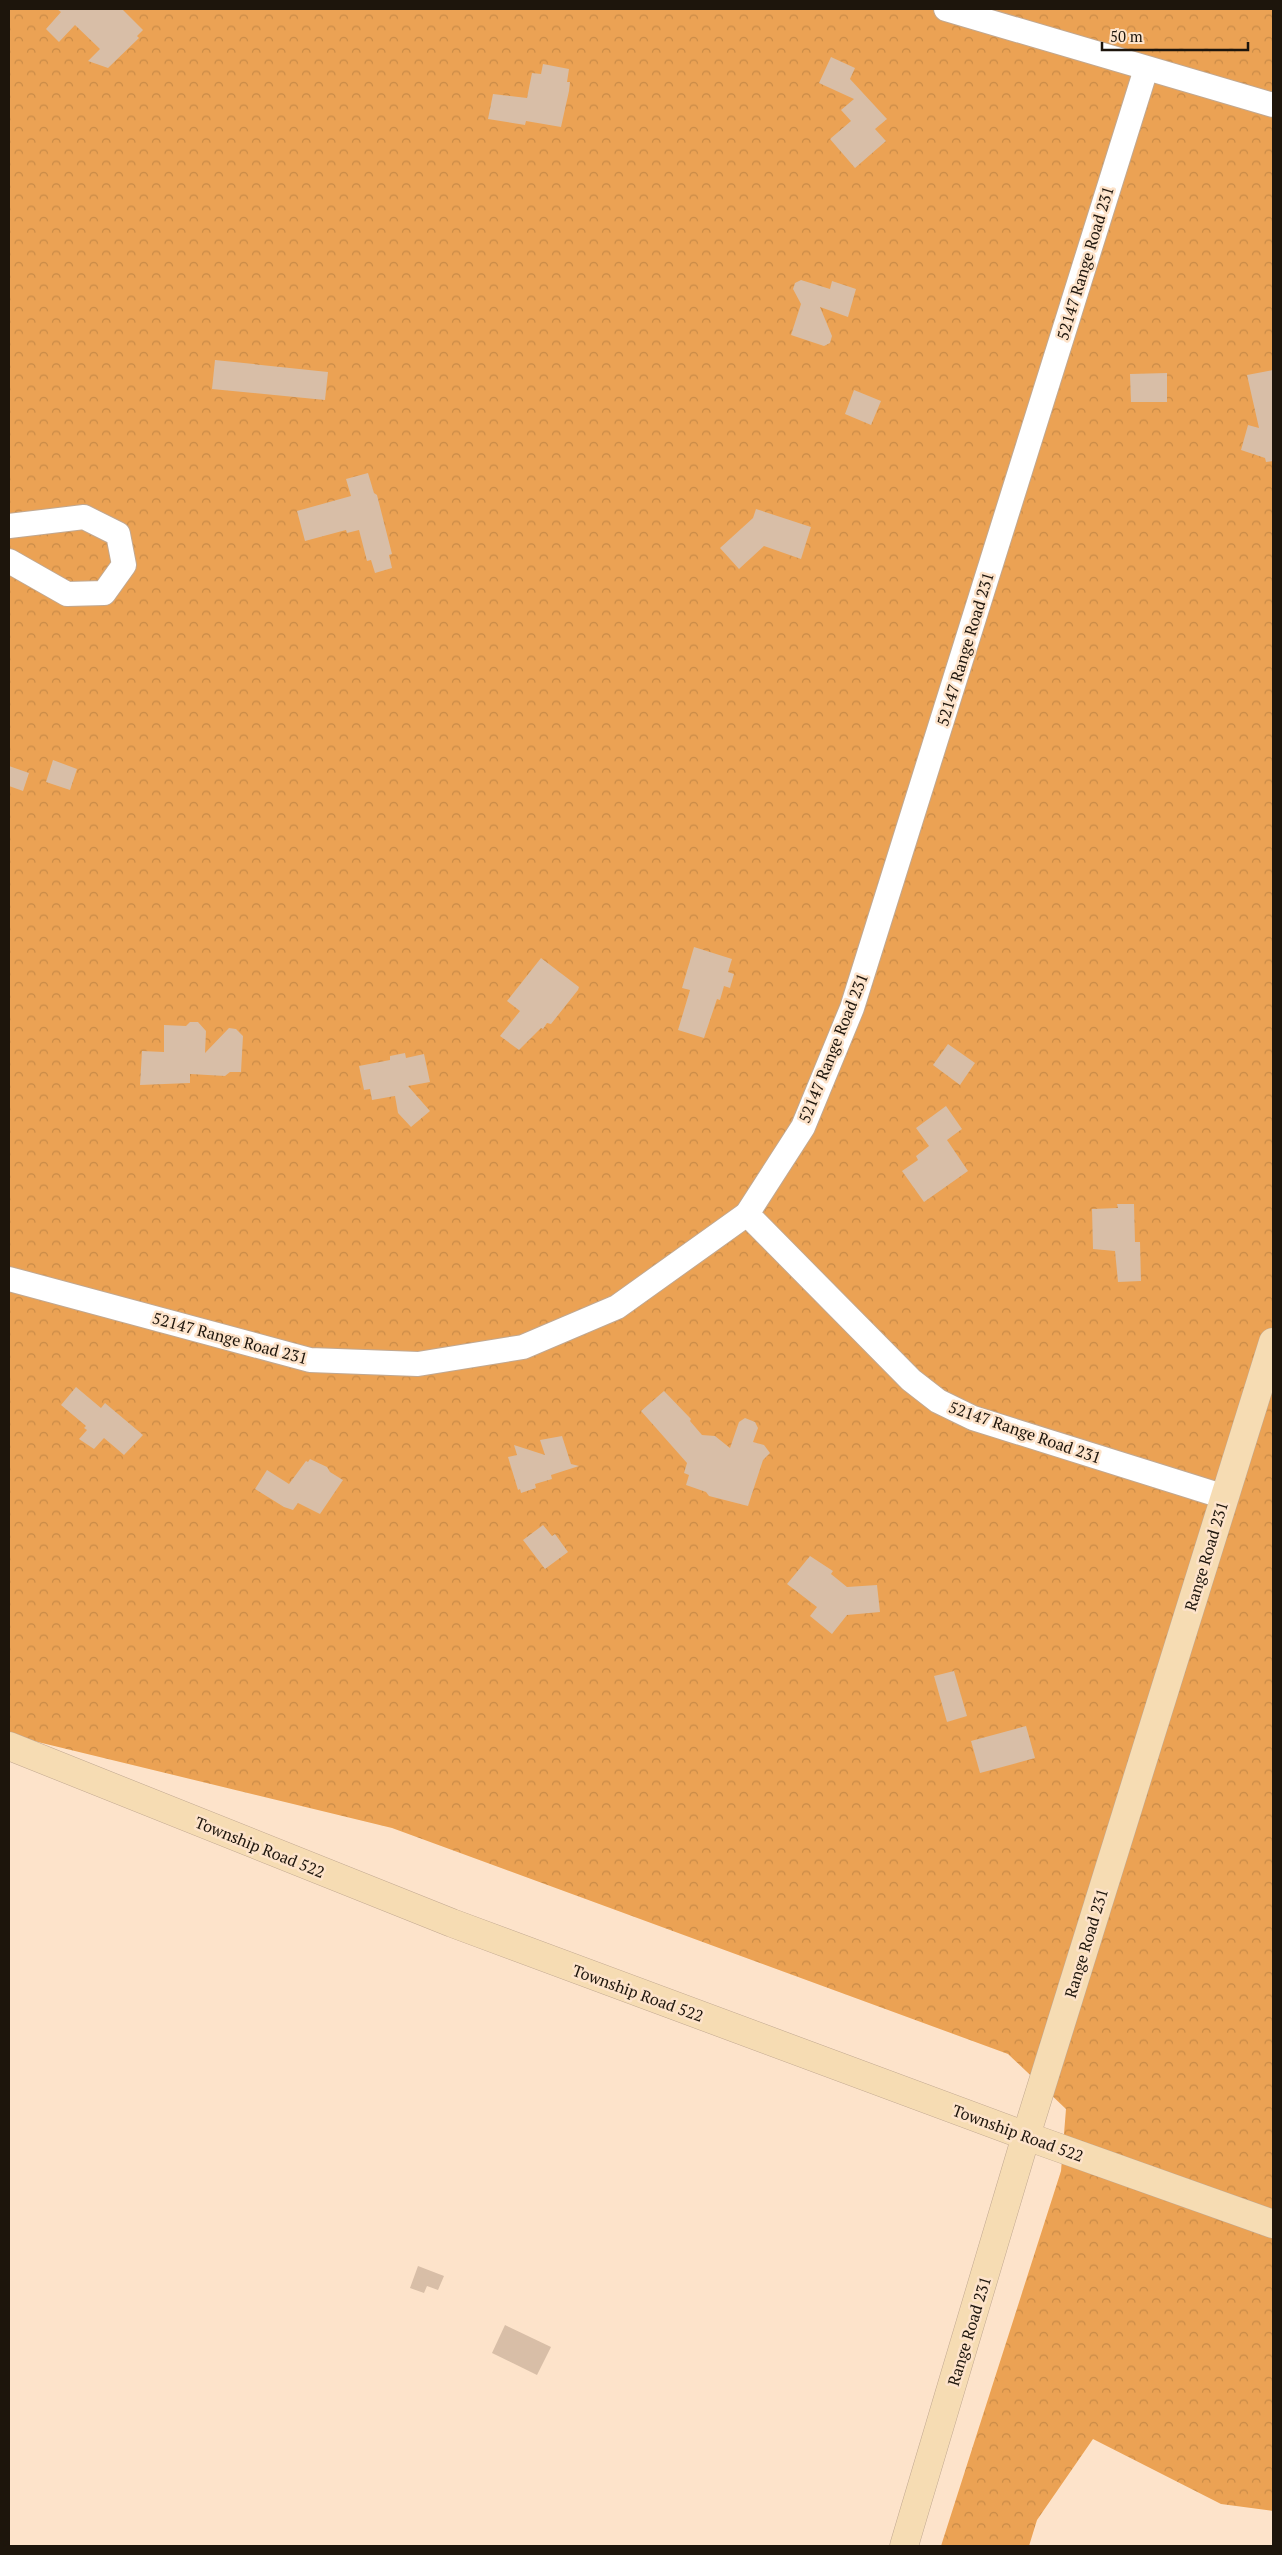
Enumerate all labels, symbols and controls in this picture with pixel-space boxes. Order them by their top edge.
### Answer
scale bar [1102,20,1248,52]
text: 50 m [1110,26,1143,46]
street label: 52147 Range Road 231 [1051,183,1119,343]
street label: 52147 Range Road 231 [931,569,999,729]
street label: 52147 Range Road 231 [793,970,873,1126]
street label: 52147 Range Road 231 [150,1307,310,1369]
street label: 52147 Range Road 231 [946,1396,1104,1468]
street label: Range Road 231 [1179,1499,1233,1613]
street label: Township Road 522 [192,1811,328,1883]
street label: Range Road 231 [1059,1886,1113,2000]
street label: Township Road 522 [569,1959,707,2027]
street label: Township Road 522 [949,2099,1087,2167]
street label: Range Road 231 [942,2274,996,2388]

